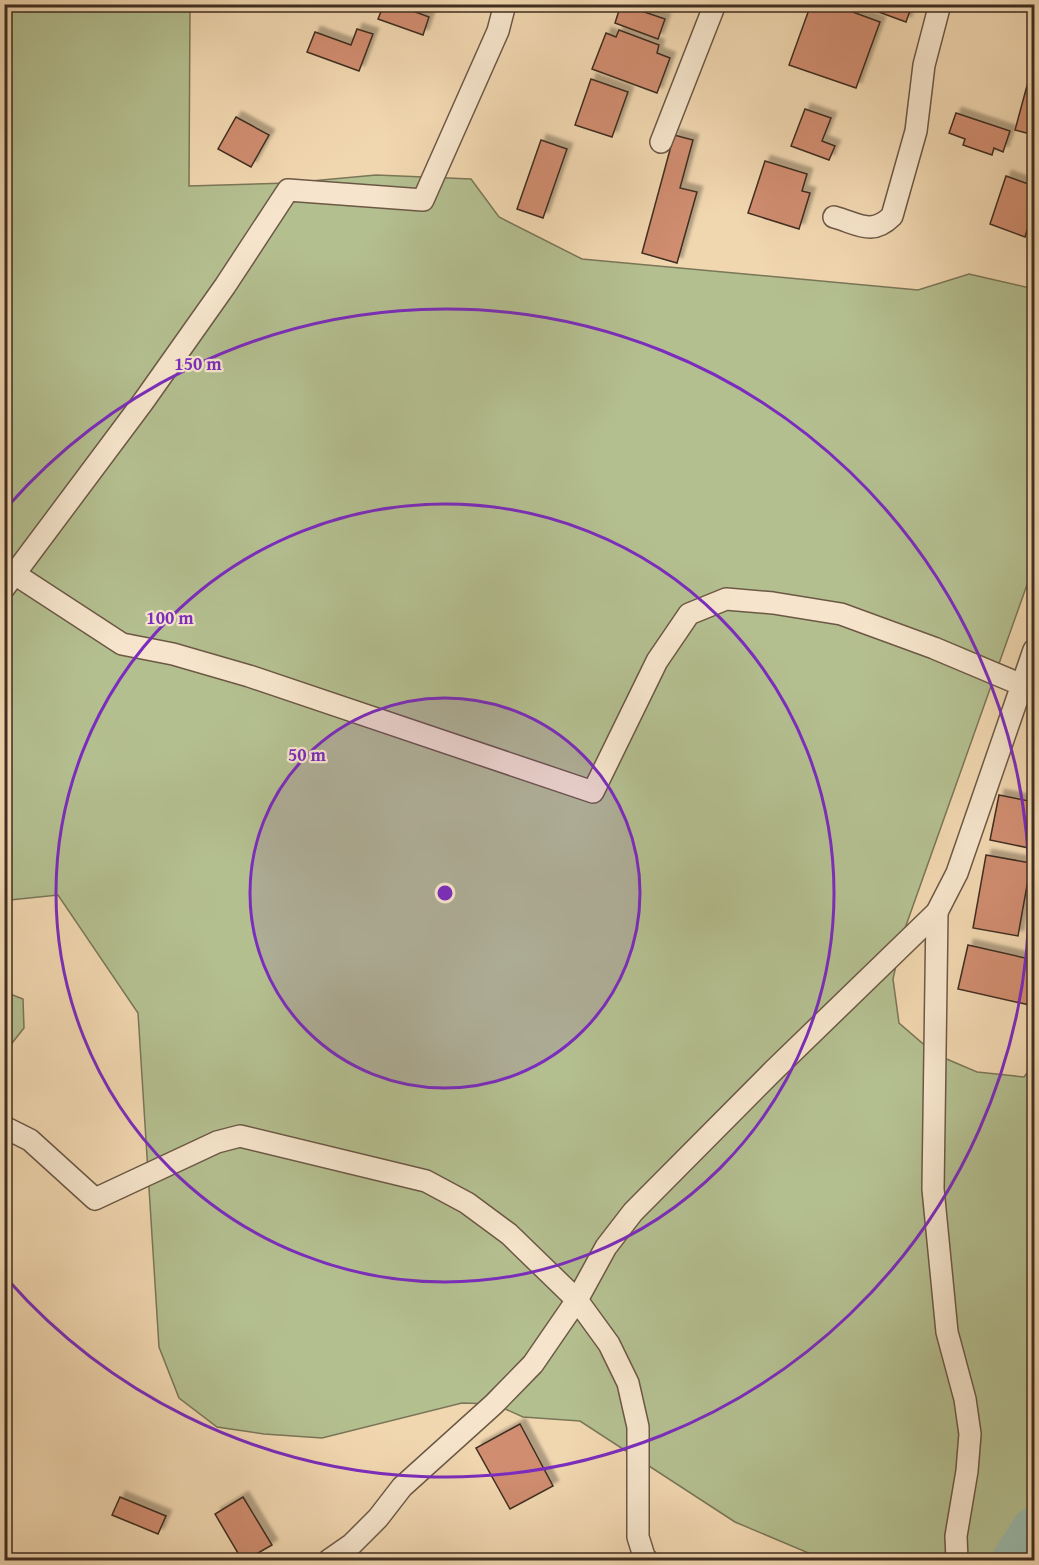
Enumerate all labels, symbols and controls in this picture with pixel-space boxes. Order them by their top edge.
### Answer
text: 150 m [174,350,222,377]
text: 100 m [146,604,194,631]
text: 50 m [288,741,327,768]
centre of rings [435,883,455,903]

